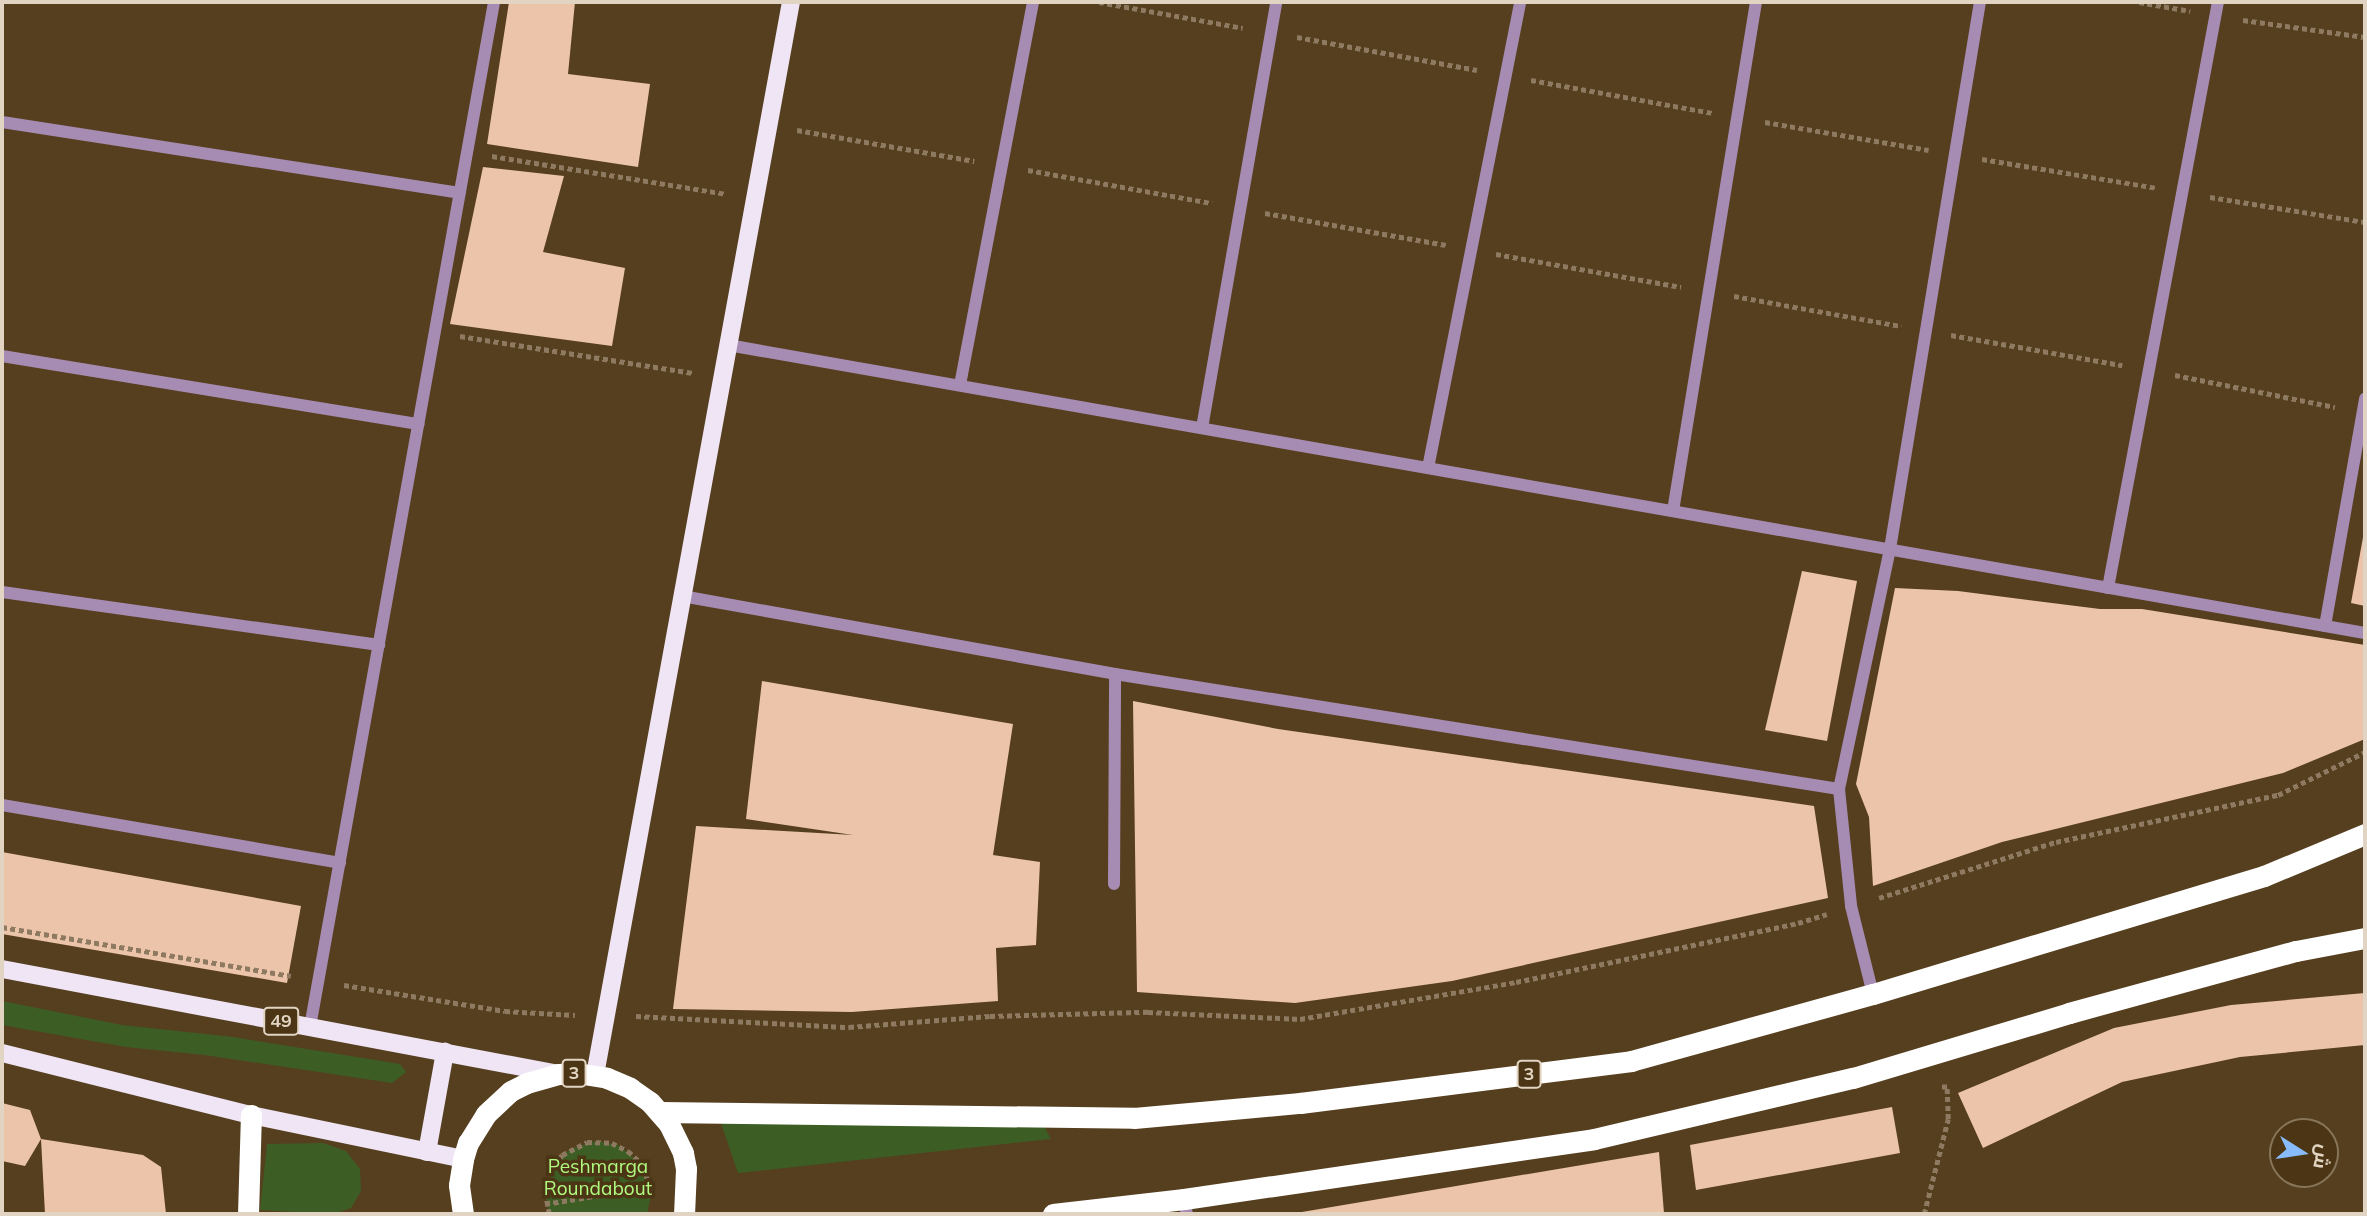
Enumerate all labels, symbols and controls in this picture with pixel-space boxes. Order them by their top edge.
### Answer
road number: 49 [262,1006,300,1036]
road number: 3 [560,1058,588,1088]
road number: 3 [1515,1059,1543,1088]
north arrow [2269,1118,2339,1188]
text: ش [2308,1143,2337,1171]
park label: Peshmarga Roundabout [544,1156,652,1200]

